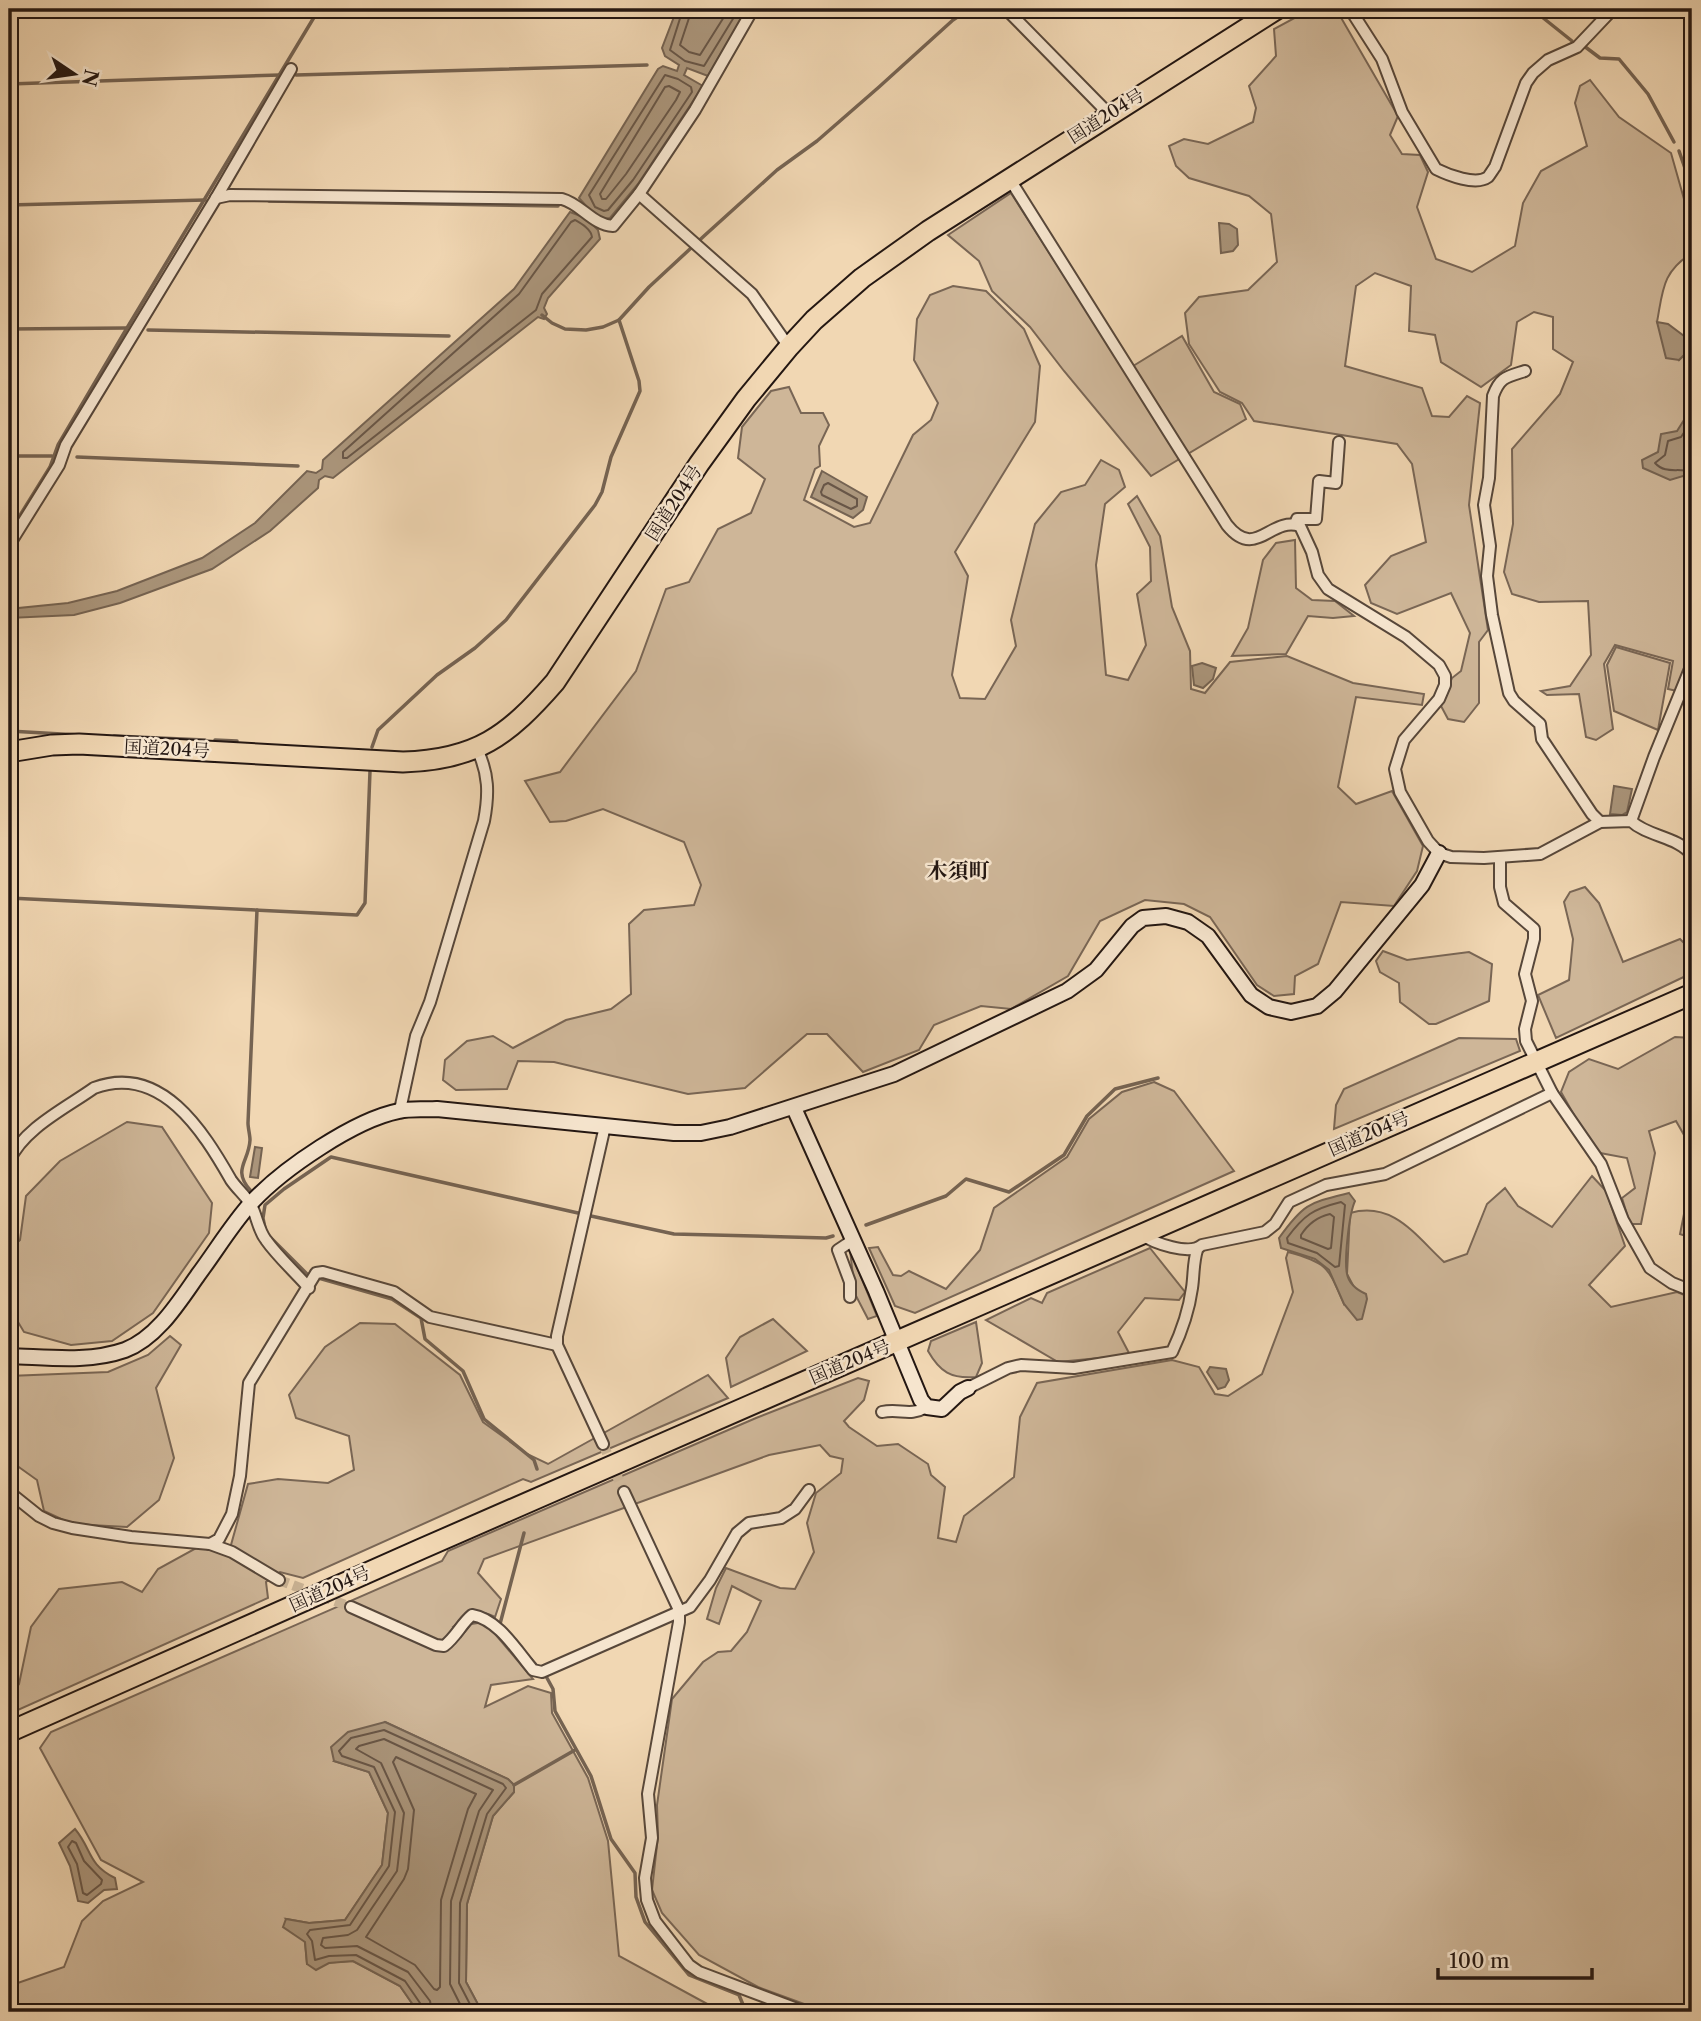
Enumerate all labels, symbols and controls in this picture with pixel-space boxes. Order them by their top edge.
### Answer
north arrow [38,38,108,108]
text: N [77,67,103,88]
street label: 国道204号 [1064,84,1148,148]
street label: 国道204号 [641,461,707,545]
street label: 国道204号 [123,736,211,762]
district label: 木須町 [927,858,990,883]
street label: 国道204号 [1325,1107,1413,1161]
street label: 国道204号 [806,1335,894,1389]
street label: 国道204号 [286,1561,374,1617]
scale bar [1438,1937,1592,1981]
text: 100 m [1449,1948,1510,1973]

